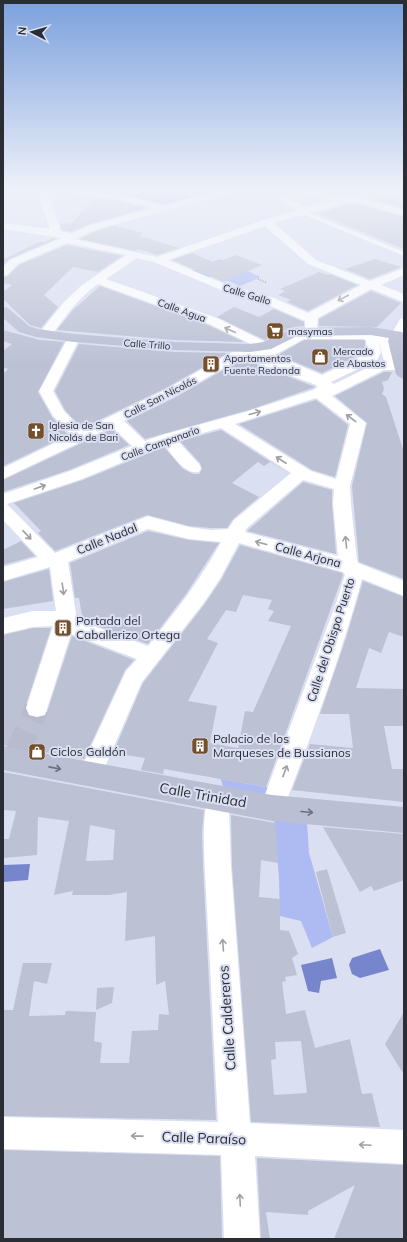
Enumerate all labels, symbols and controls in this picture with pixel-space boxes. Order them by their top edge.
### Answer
north arrow [12,12,52,52]
text: N [15,26,29,36]
street label: Calle Gallo [221,281,273,308]
one-way arrow [337,295,349,302]
street label: Calle Agua [156,296,208,325]
supermarket icon: masymas [265,321,285,341]
one-way arrow [225,325,237,333]
place label: masymas [288,325,333,338]
street label: Calle Trillo [123,336,171,353]
place label: Mercado de Abastos [333,345,385,370]
shop icon: Mercado de Abastos [310,347,330,367]
place label: Apartamentos Fuente Redonda [224,352,300,377]
building icon: Apartamentos Fuente Redonda [201,354,221,374]
street label: Calle San Nicolás [122,373,199,421]
one-way arrow [248,409,261,417]
one-way arrow [345,414,356,422]
place label: Iglesia de San Nicolás de Bari [49,419,118,444]
church icon: Iglesia de San Nicolás de Bari [26,421,46,441]
street label: Calle Campanario [119,423,201,464]
one-way arrow [275,455,287,463]
one-way arrow [34,483,46,491]
street label: Calle Nadal [74,520,139,557]
one-way arrow [23,530,32,540]
one-way arrow [342,536,350,549]
one-way arrow [254,538,267,546]
street label: Calle Arjona [273,539,343,571]
street label: Calle del Obispo Puerto [303,576,358,704]
one-way arrow [59,582,67,595]
place label: Portada del Caballerizo Ortega [76,613,180,642]
building icon: Portada del Caballerizo Ortega [53,618,73,638]
place label: Palacio de los Marqueses de Bussianos [213,731,351,760]
building icon: Palacio de los Marqueses de Bussianos [190,736,210,756]
shop icon: Ciclos Galdón [27,742,47,762]
place label: Ciclos Galdón [50,744,126,759]
one-way arrow [48,764,61,772]
one-way arrow [282,766,290,778]
street label: Calle Trinidad [158,778,248,812]
one-way arrow [300,808,313,816]
one-way arrow [219,939,226,952]
street label: Calle Caldereros [214,965,240,1071]
street label: Calle Paraíso [161,1128,247,1148]
one-way arrow [131,1133,144,1140]
one-way arrow [359,1142,372,1149]
one-way arrow [237,1194,244,1207]

